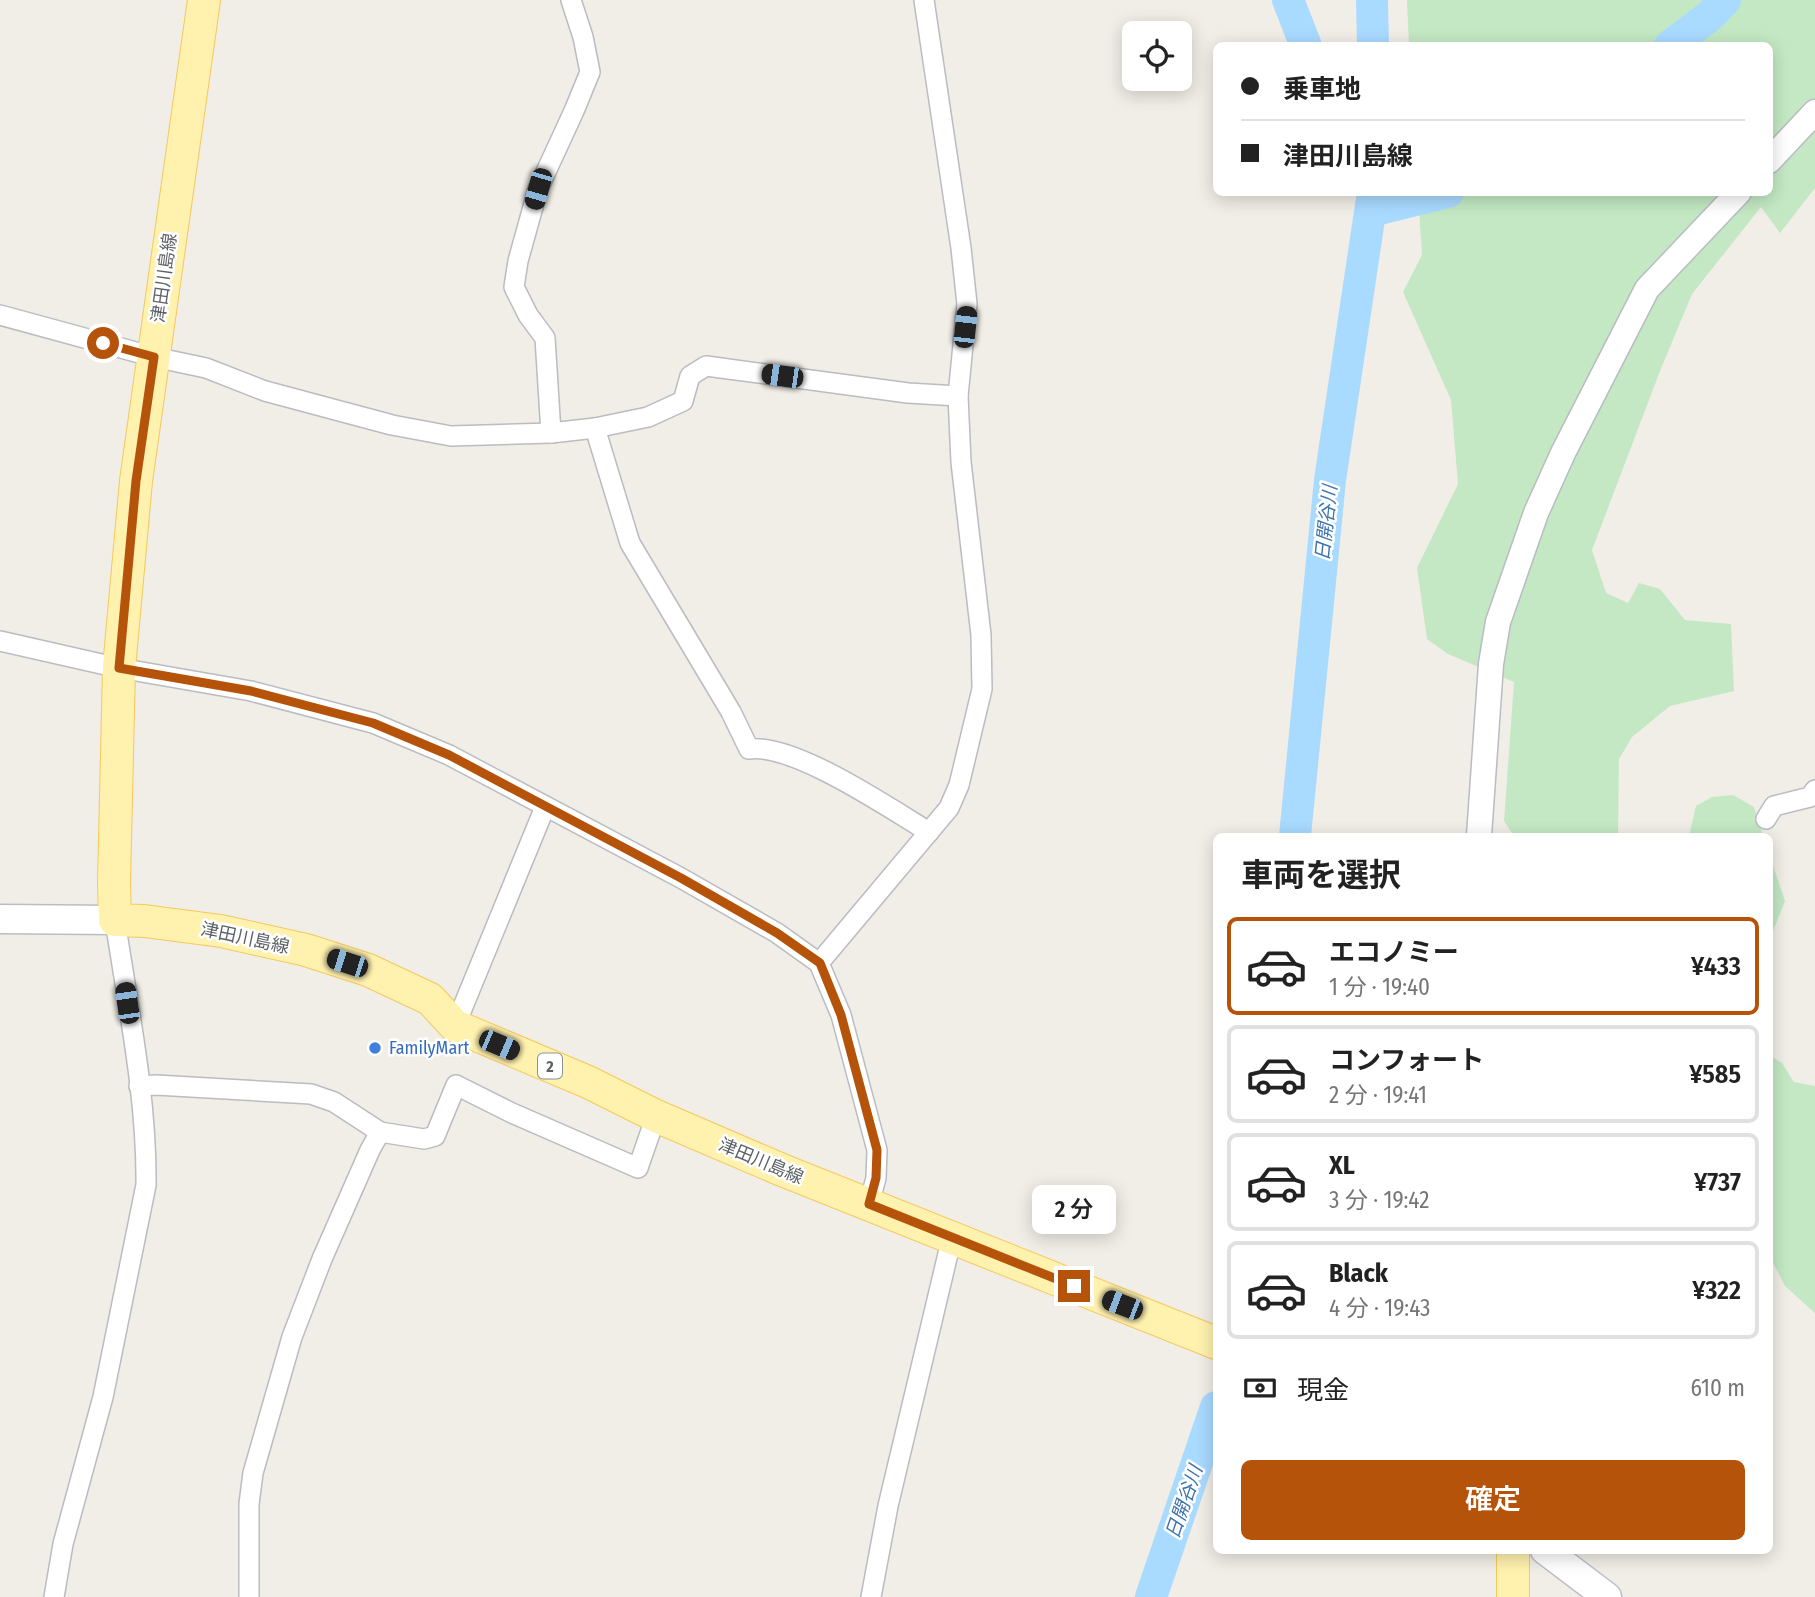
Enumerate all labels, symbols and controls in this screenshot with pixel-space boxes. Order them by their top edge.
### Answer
map controls [1122,21,1192,91]
button: locate [1122,21,1192,91]
text: 乗車地 [1283,74,1361,105]
text: 津田川島線 [1283,141,1413,172]
car [523,166,554,212]
street label: 津田川島線 [147,232,181,324]
car [953,305,978,349]
route start [87,327,119,359]
car [760,363,805,389]
water label: 日開谷川 [1311,482,1342,562]
text: 車両を選択 [1241,856,1401,894]
street label: 津田川島線 [199,918,291,958]
icon: car [1245,935,1308,998]
text: エコノミー [1329,937,1459,968]
car [324,947,371,979]
text: ¥433 [1691,951,1741,982]
text: 1 分 · 19:40 [1329,973,1430,1001]
car [114,981,141,1025]
car [476,1027,523,1063]
place label: FamilyMart [389,1037,470,1059]
marker: FamilyMart [367,1040,383,1056]
icon: car [1245,1043,1308,1106]
text: コンフォート [1329,1045,1484,1076]
road number: 2 [538,1054,562,1078]
text: ¥585 [1689,1059,1741,1090]
text: 2 分 · 19:41 [1329,1081,1427,1109]
street label: 津田川島線 [715,1133,807,1189]
text: XL [1329,1150,1355,1181]
icon: car [1245,1151,1308,1214]
text: ¥737 [1694,1167,1741,1198]
callout: 2 分 [1032,1184,1116,1234]
text: 3 分 · 19:42 [1329,1186,1429,1214]
text: 2 分 [1055,1195,1093,1223]
text: Black [1329,1258,1388,1289]
icon: car [1245,1259,1308,1322]
route end [1058,1270,1090,1302]
text: ¥322 [1692,1275,1741,1306]
car [1099,1288,1146,1322]
text: 4 分 · 19:43 [1329,1294,1430,1322]
icon: cash [1241,1369,1279,1407]
text: 610 m [1691,1374,1745,1402]
text: 現金 [1297,1375,1349,1406]
water label: 日開谷川 [1161,1460,1208,1542]
button: 確定 [1241,1460,1745,1540]

